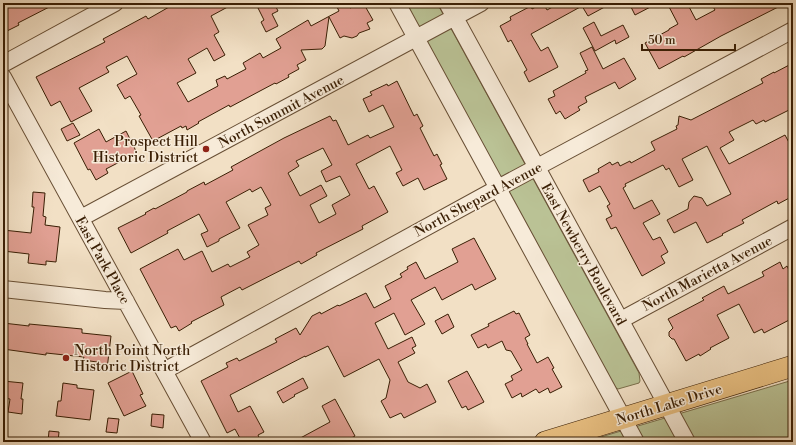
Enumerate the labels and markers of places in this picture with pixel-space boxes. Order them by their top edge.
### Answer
place label: Prospect Hill Historic District [93,133,198,167]
marker: Prospect Hill Historic District [201,144,211,154]
place label: North Point North Historic District [74,342,191,376]
marker: North Point North Historic District [61,353,71,363]

